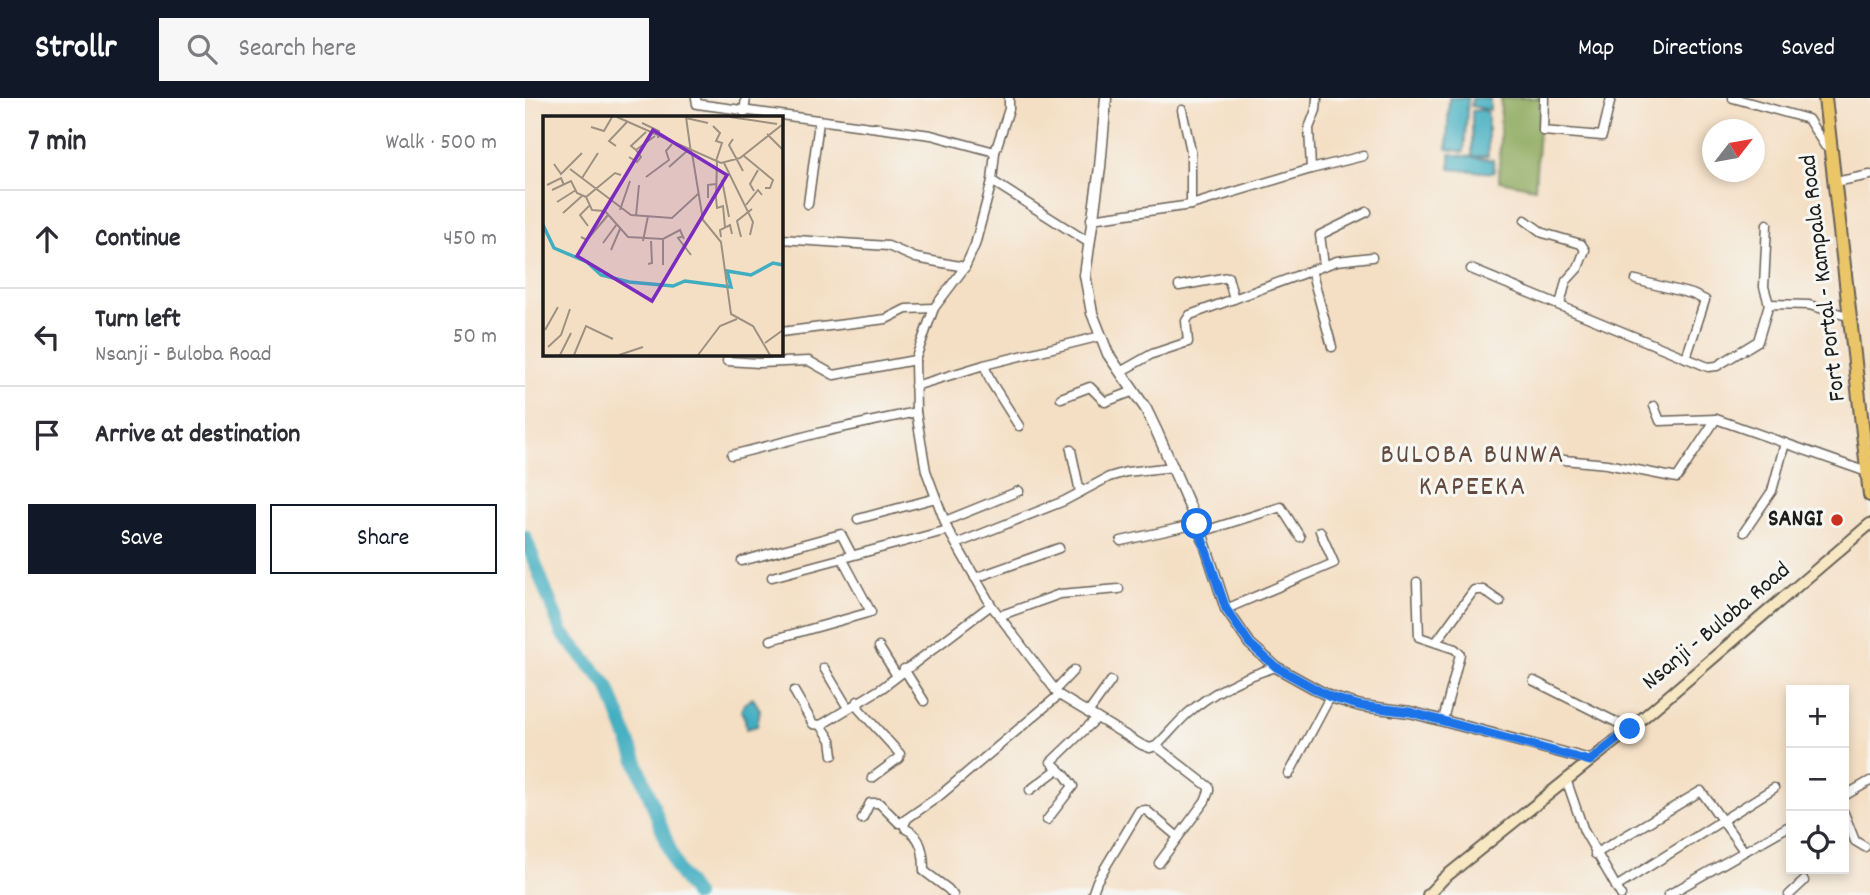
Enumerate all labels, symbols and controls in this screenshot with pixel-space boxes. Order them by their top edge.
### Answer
search box [159,18,649,81]
text: Strollr [35,26,117,73]
icon: search [183,30,221,68]
text: Search here [239,31,356,68]
text: Map [1578,32,1614,66]
text: Directions [1652,32,1743,66]
text: Saved [1781,32,1835,66]
inset map [543,116,782,355]
north arrow [1702,119,1765,182]
text: 7 min [28,122,86,165]
text: Walk · 500 m [386,127,497,160]
street label: Fort Portal - Kampala Road [1792,153,1856,403]
icon: ahead [28,220,66,258]
text: Continue [95,221,180,258]
text: 450 m [443,223,497,256]
text: Turn left [95,302,181,339]
icon: left [28,318,66,356]
text: 50 m [453,321,497,354]
text: Nsanji - Buloba Road [95,339,272,372]
icon: arrive [28,416,66,454]
text: Arrive at destination [95,417,300,454]
district label: BULOBA BUNWA KAPEEKA [1380,437,1566,509]
place label: SANGI [1768,503,1824,537]
button: Save [28,504,256,574]
button: Share [270,504,497,574]
route start [1181,508,1212,539]
marker: SANGI [1829,512,1845,528]
street label: Nsanji - Buloba Road [1635,555,1799,699]
map controls [1786,685,1849,874]
button: + [1786,685,1849,748]
route end [1614,713,1645,744]
button: − [1786,748,1849,811]
button: locate [1786,811,1849,874]

